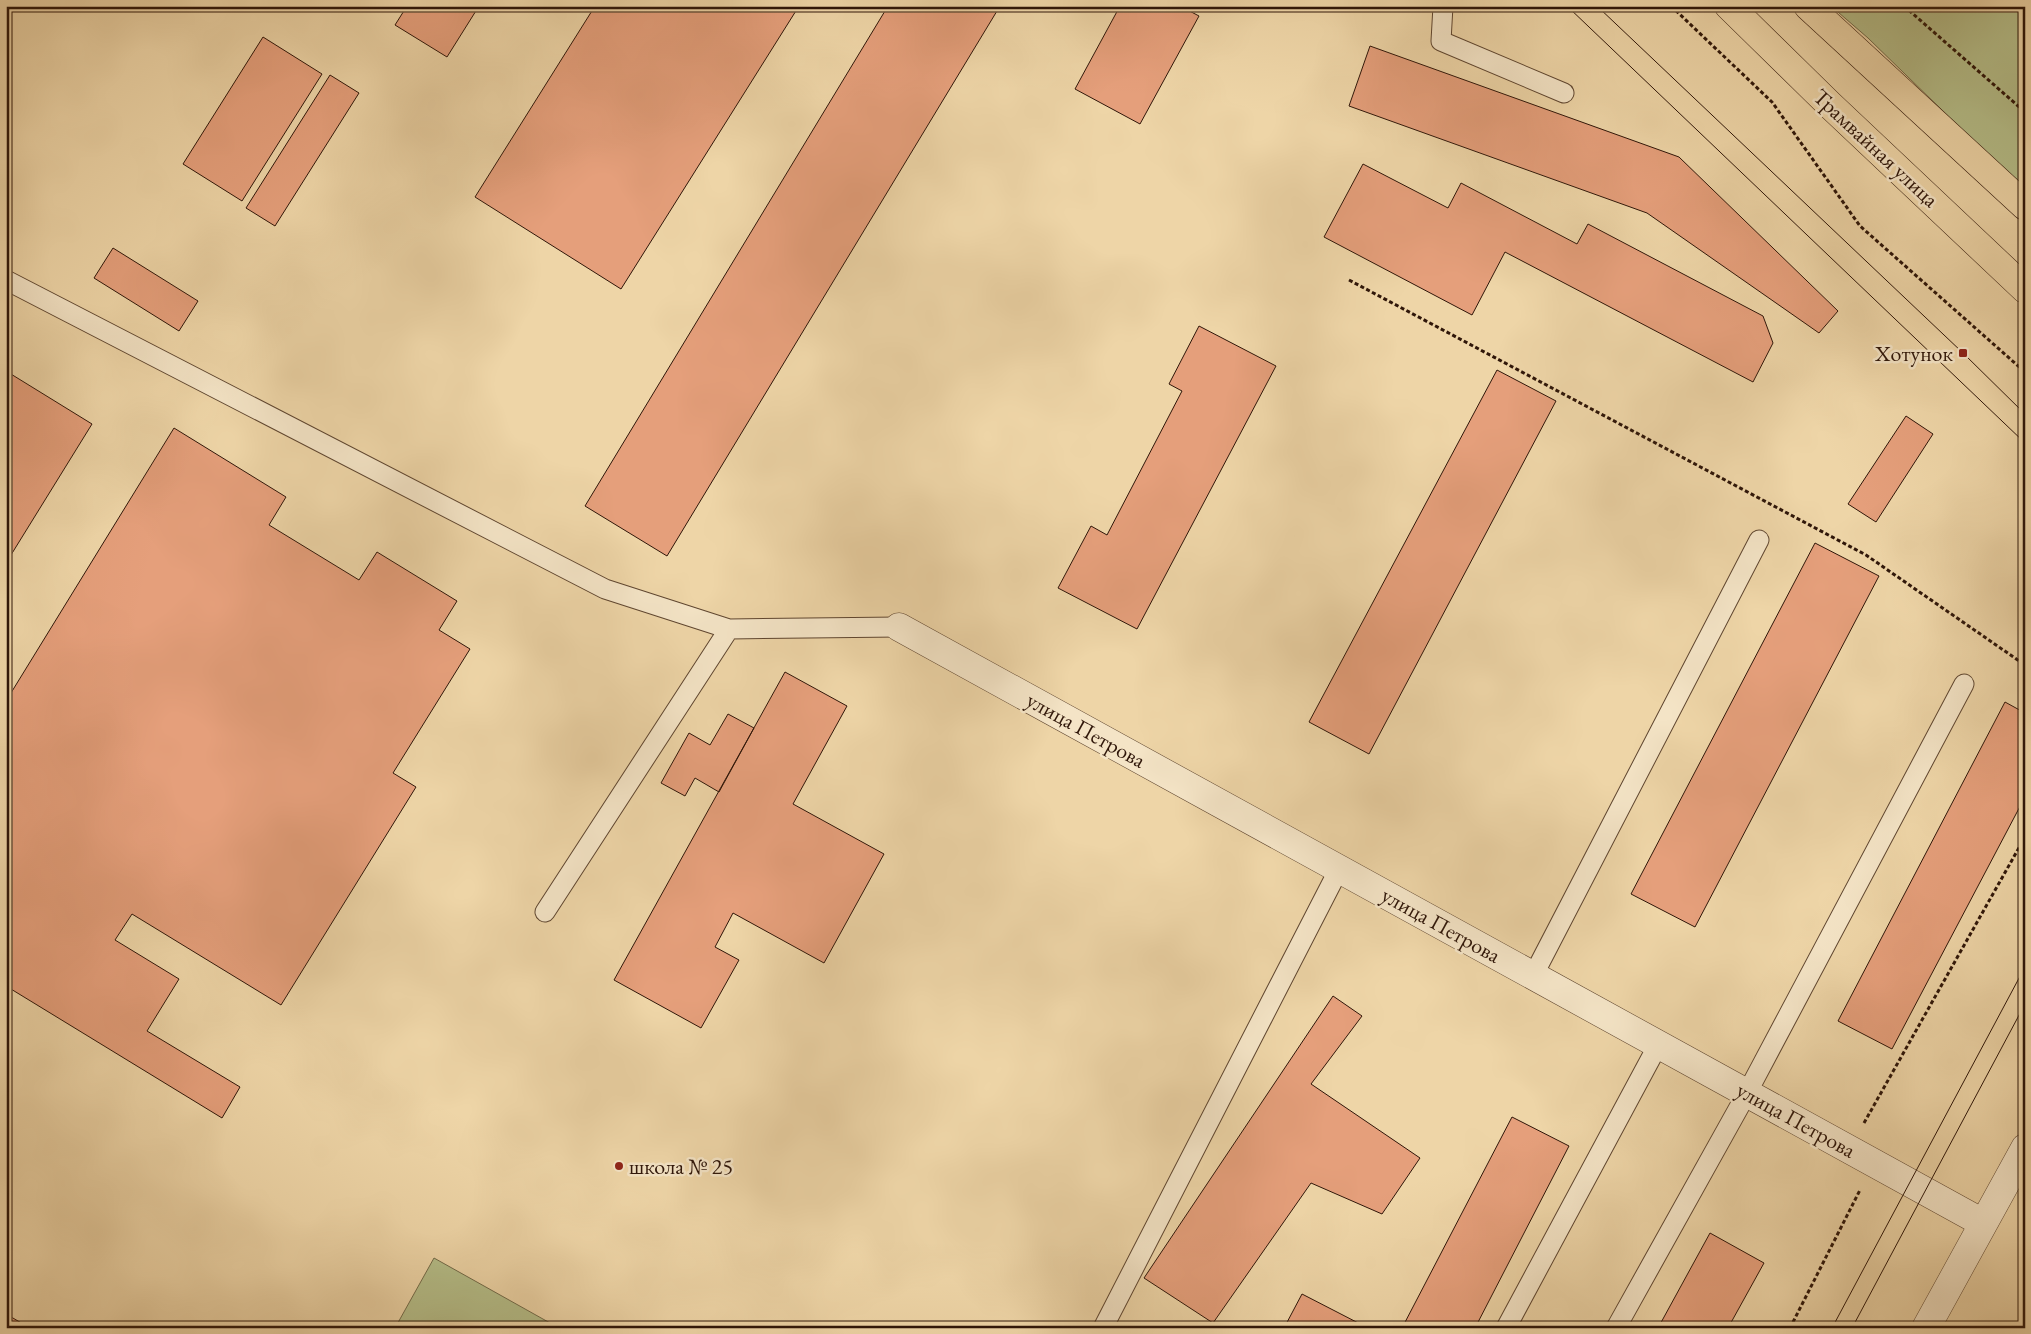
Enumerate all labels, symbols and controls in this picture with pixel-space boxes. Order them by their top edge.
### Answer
street label: Трамвайная улица [1807,82,1945,214]
place label: Хотунок [1874,339,1953,368]
marker: Хотунок [1957,347,1969,359]
street label: улица Петрова [1021,685,1151,775]
street label: улица Петрова [1376,880,1506,970]
street label: улица Петрова [1731,1075,1861,1165]
place label: школа № 25 [629,1152,733,1181]
marker: школа № 25 [613,1160,625,1172]

